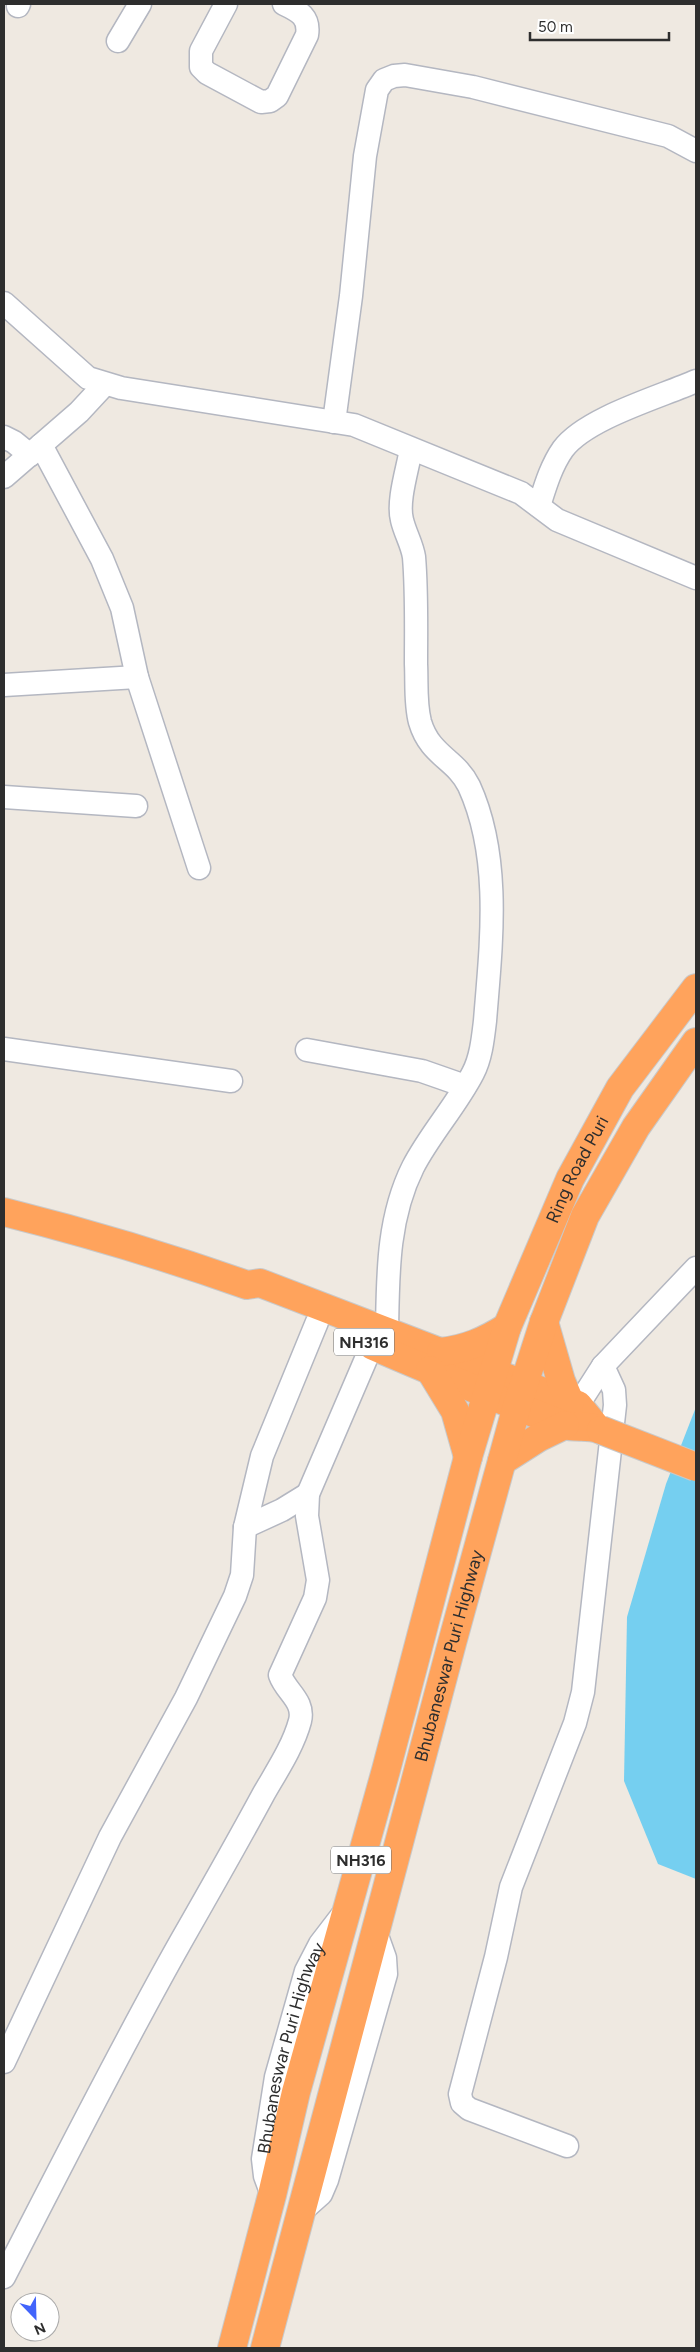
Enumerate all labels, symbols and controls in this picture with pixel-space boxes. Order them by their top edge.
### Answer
scale bar [530,10,669,42]
text: 50 m [538,18,573,36]
street label: Ring Road Puri [541,1112,613,1227]
road number: NH316 [334,1328,394,1355]
street label: Bhubaneswar Puri Highway [410,1547,488,1764]
road number: NH316 [331,1846,391,1874]
street label: Bhubaneswar Puri Highway [253,1938,330,2155]
north arrow [10,2292,60,2342]
text: N [32,2319,48,2338]

